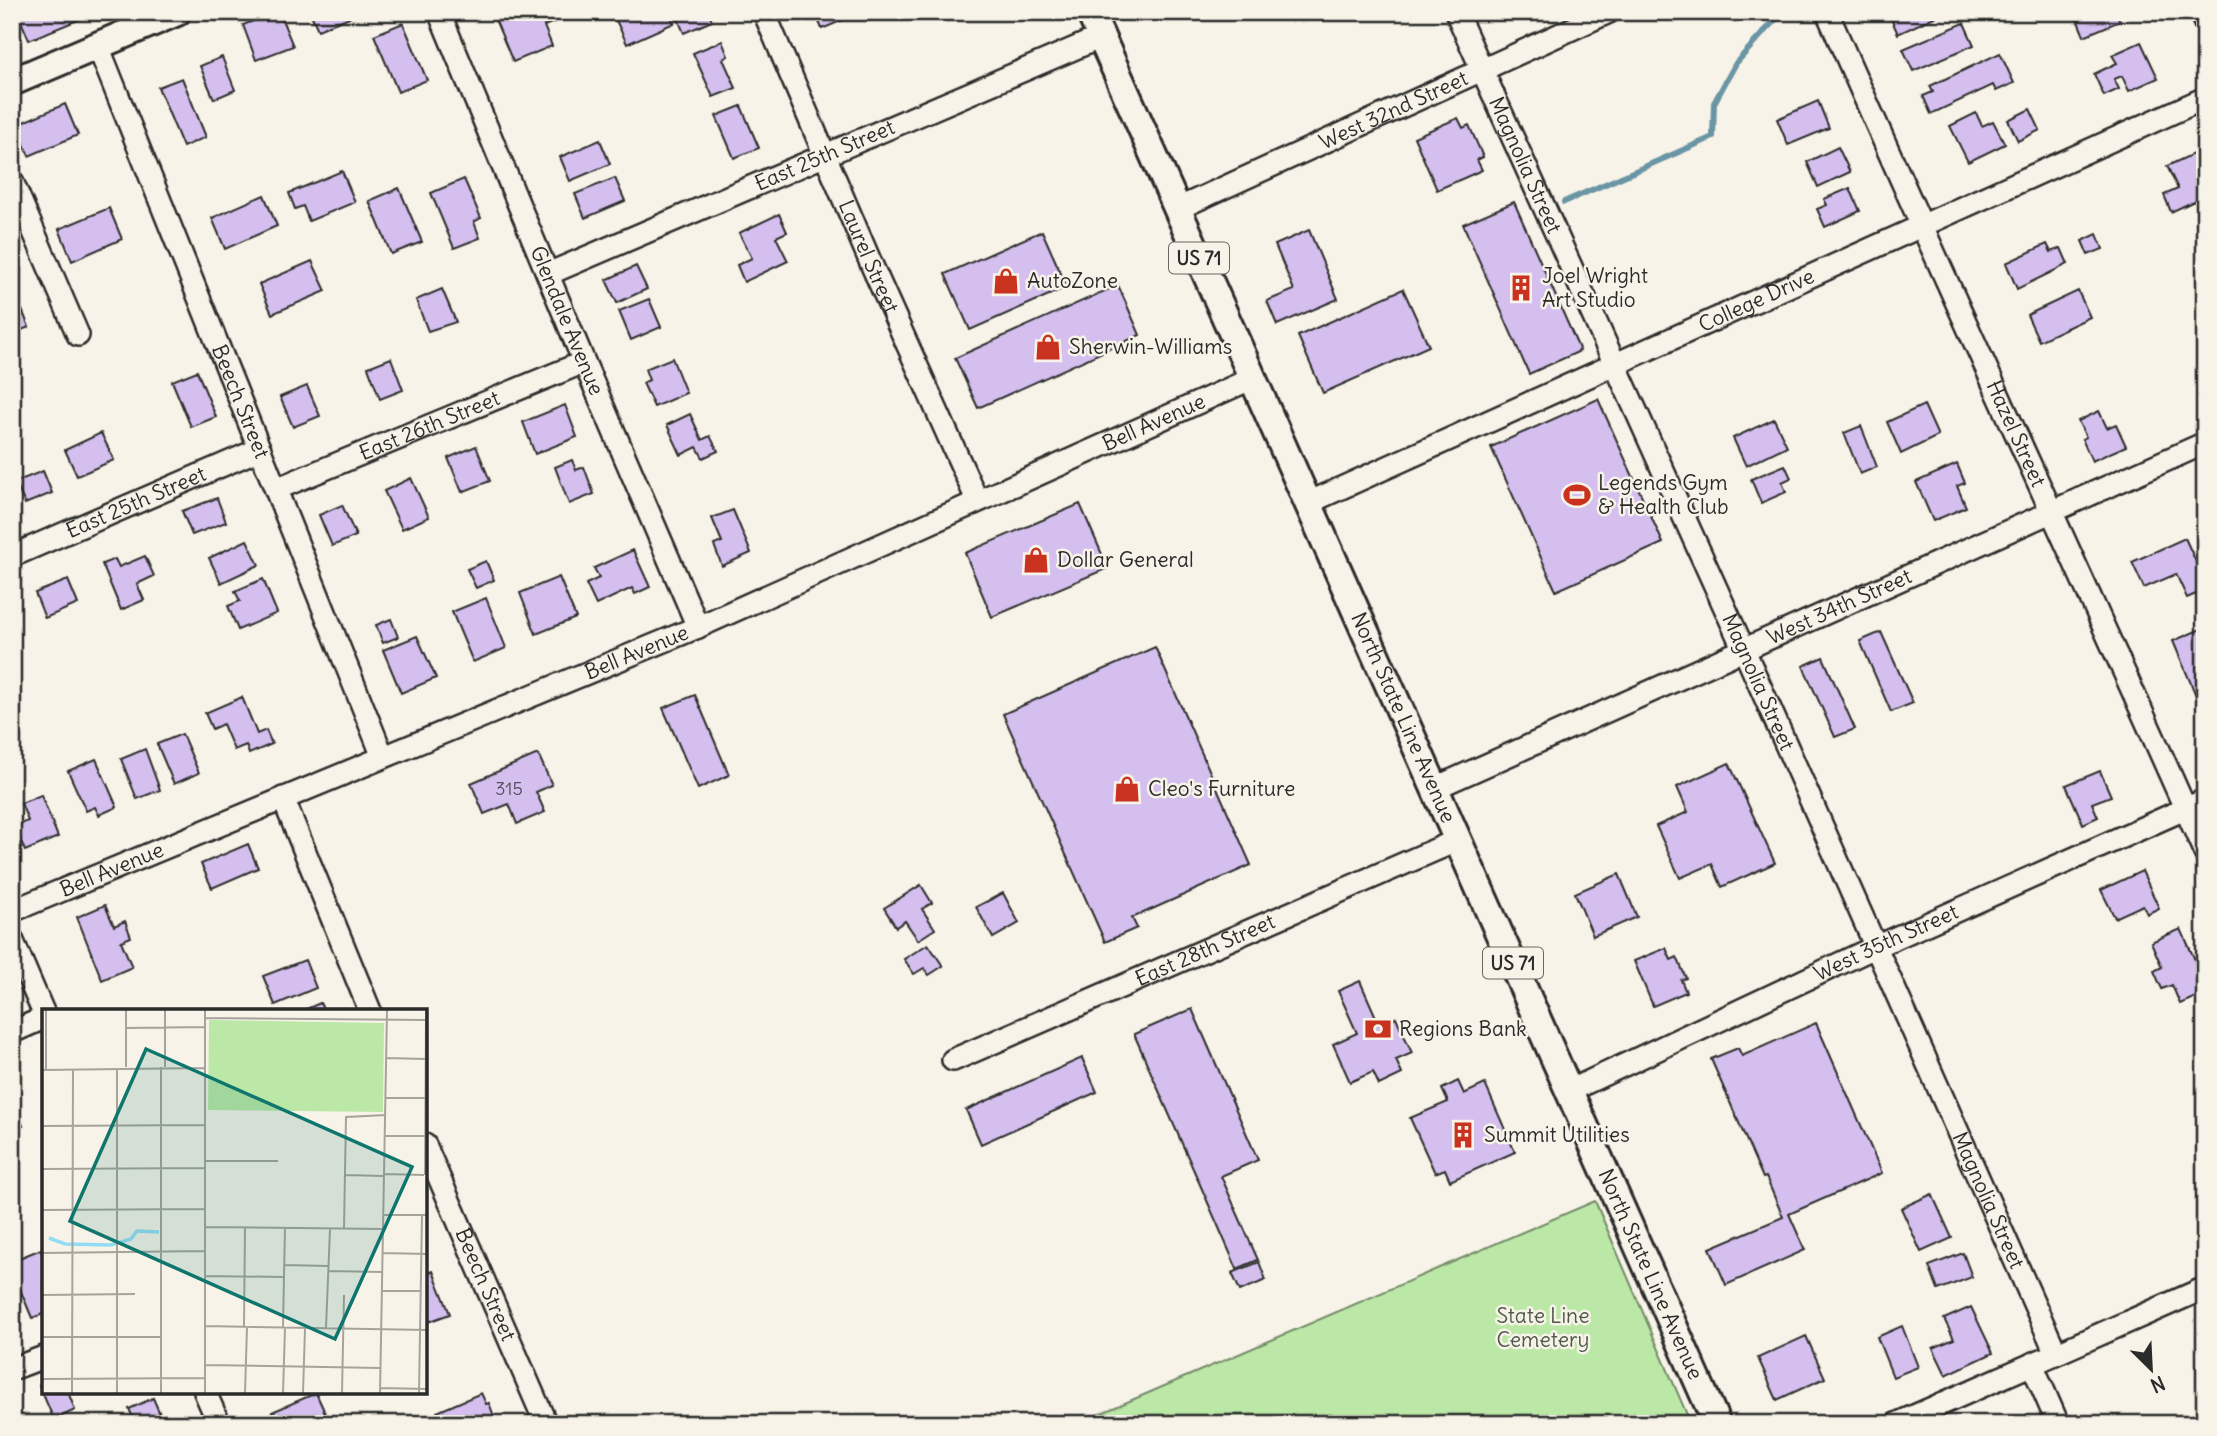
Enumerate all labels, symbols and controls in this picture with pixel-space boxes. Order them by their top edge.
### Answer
street label: West 32nd Street [1315,64,1472,155]
street label: Magnolia Street [1483,92,1568,237]
street label: East 25th Street [750,113,899,197]
street label: Laurel Street [833,196,905,317]
street label: Glendale Avenue [524,242,611,399]
road number: US 71 [1169,242,1229,274]
place label: Joel Wright Art Studio [1542,262,1648,313]
street label: College Drive [1694,262,1818,338]
shop icon: AutoZone [991,266,1021,296]
place label: AutoZone [1027,267,1118,294]
building icon: Joel Wright Art Studio [1506,273,1536,303]
shop icon: Sherwin-Williams [1033,332,1063,362]
place label: Sherwin-Williams [1069,333,1232,360]
street label: Beech Street [206,340,276,462]
street label: Hazel Street [1981,376,2052,491]
street label: East 26th Street [355,384,504,466]
street label: Bell Avenue [1098,387,1209,457]
street label: East 25th Street [62,460,210,544]
place label: Legends Gym & Health Club [1598,469,1729,520]
sports icon: Legends Gym & Health Club [1562,480,1592,510]
shop icon: Dollar General [1021,545,1051,575]
place label: Dollar General [1057,546,1194,573]
street label: West 34th Street [1763,562,1916,651]
street label: North State Line Avenue [1345,608,1462,827]
street label: Magnolia Street [1716,609,1801,754]
street label: Bell Avenue [580,618,692,685]
shop icon: Cleo's Furniture [1112,774,1142,804]
place label: Cleo's Furniture [1148,775,1295,802]
house number: 315 [495,777,523,800]
street label: Bell Avenue [56,836,168,903]
street label: West 35th Street [1809,898,1962,987]
street label: East 28th Street [1131,907,1279,992]
road number: US 71 [1483,948,1543,979]
inset map [42,1009,427,1394]
bank icon: Regions Bank [1363,1014,1393,1044]
place label: Regions Bank [1399,1015,1527,1042]
building icon: Summit Utilities [1448,1120,1478,1150]
place label: Summit Utilities [1484,1121,1630,1148]
street label: Magnolia Street [1947,1127,2031,1273]
street label: North State Line Avenue [1592,1164,1709,1383]
street label: Beech Street [450,1224,522,1345]
park label: State Line Cemetery [1496,1302,1590,1353]
north arrow [2116,1334,2186,1404]
text: N [2147,1371,2169,1398]

